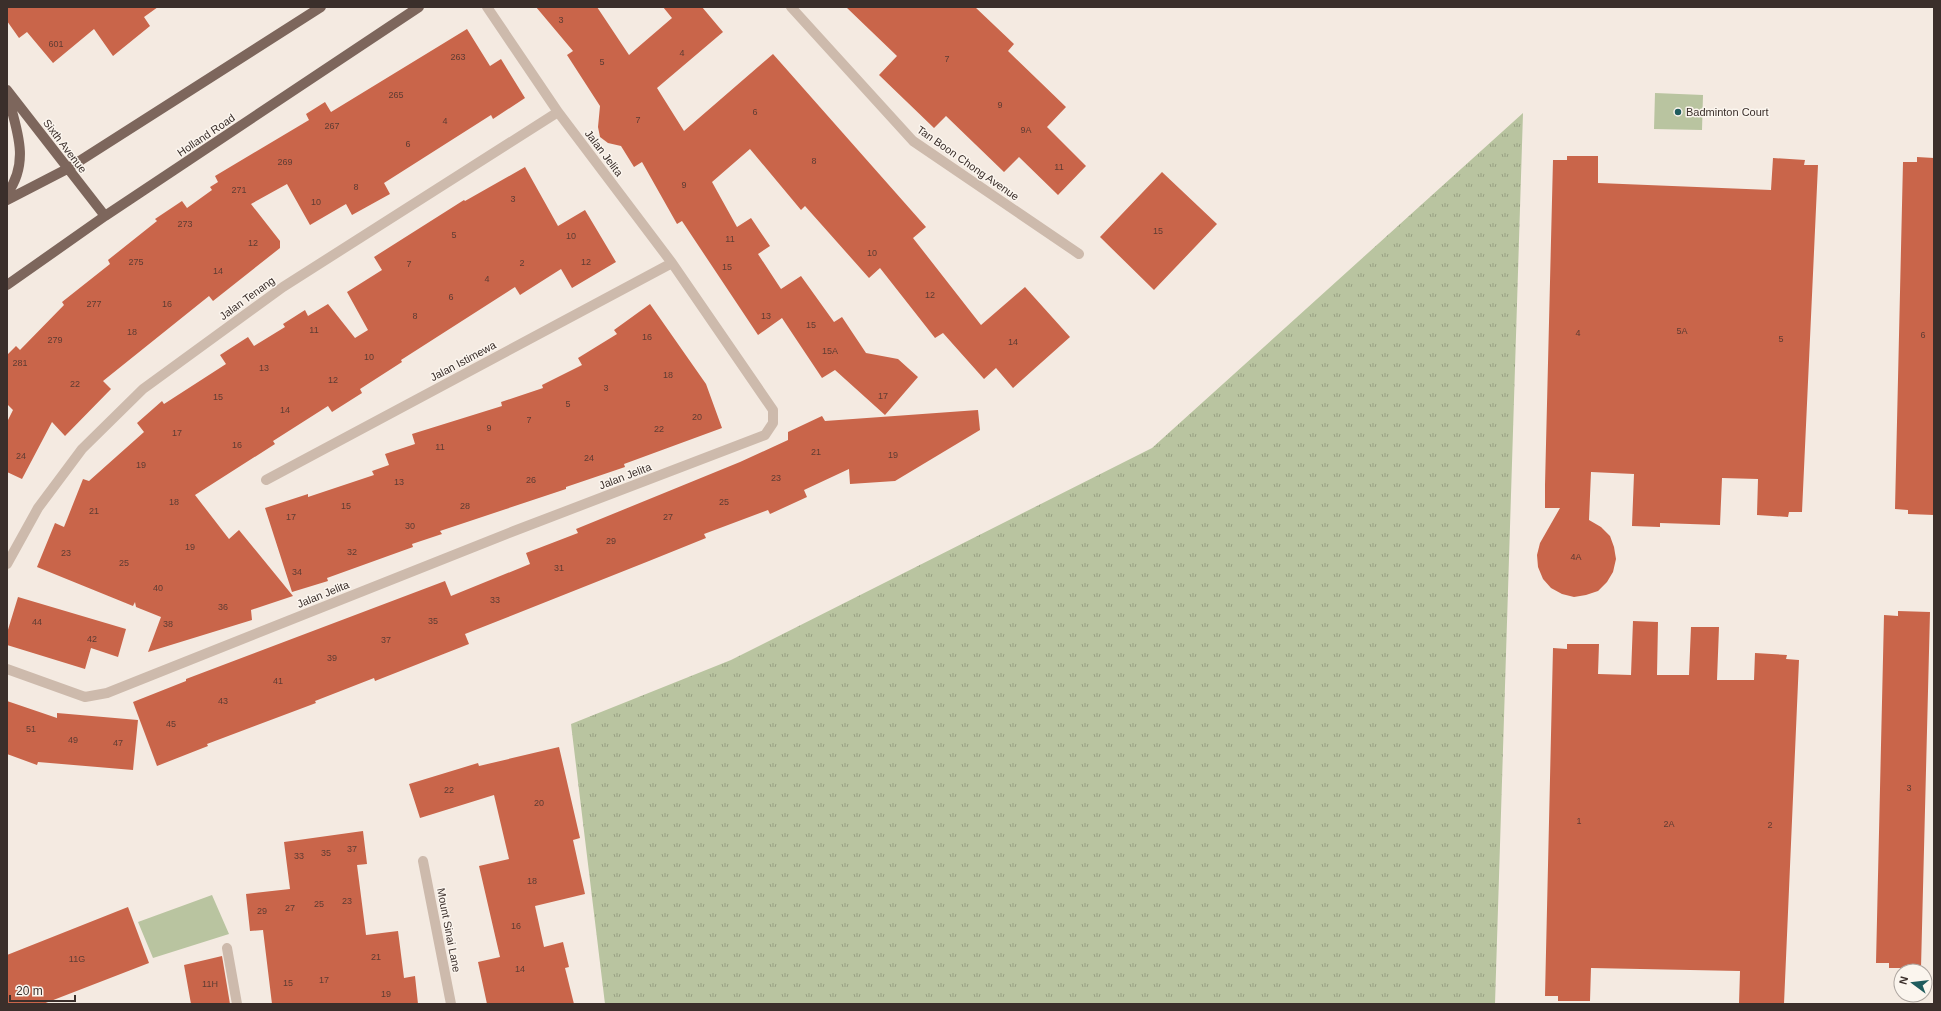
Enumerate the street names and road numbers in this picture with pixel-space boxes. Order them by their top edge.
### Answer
street label: Holland Road [175,111,237,159]
street label: Sixth Avenue [41,117,89,175]
street label: Tan Boon Chong Avenue [915,123,1021,203]
street label: Jalan Jelita [583,127,626,179]
street label: Jalan Tenang [217,274,277,322]
street label: Jalan Istimewa [428,338,499,383]
street label: Jalan Jelita [597,460,654,491]
street label: Jalan Jelita [295,578,352,610]
street label: Mount Sinai Lane [435,887,463,973]

